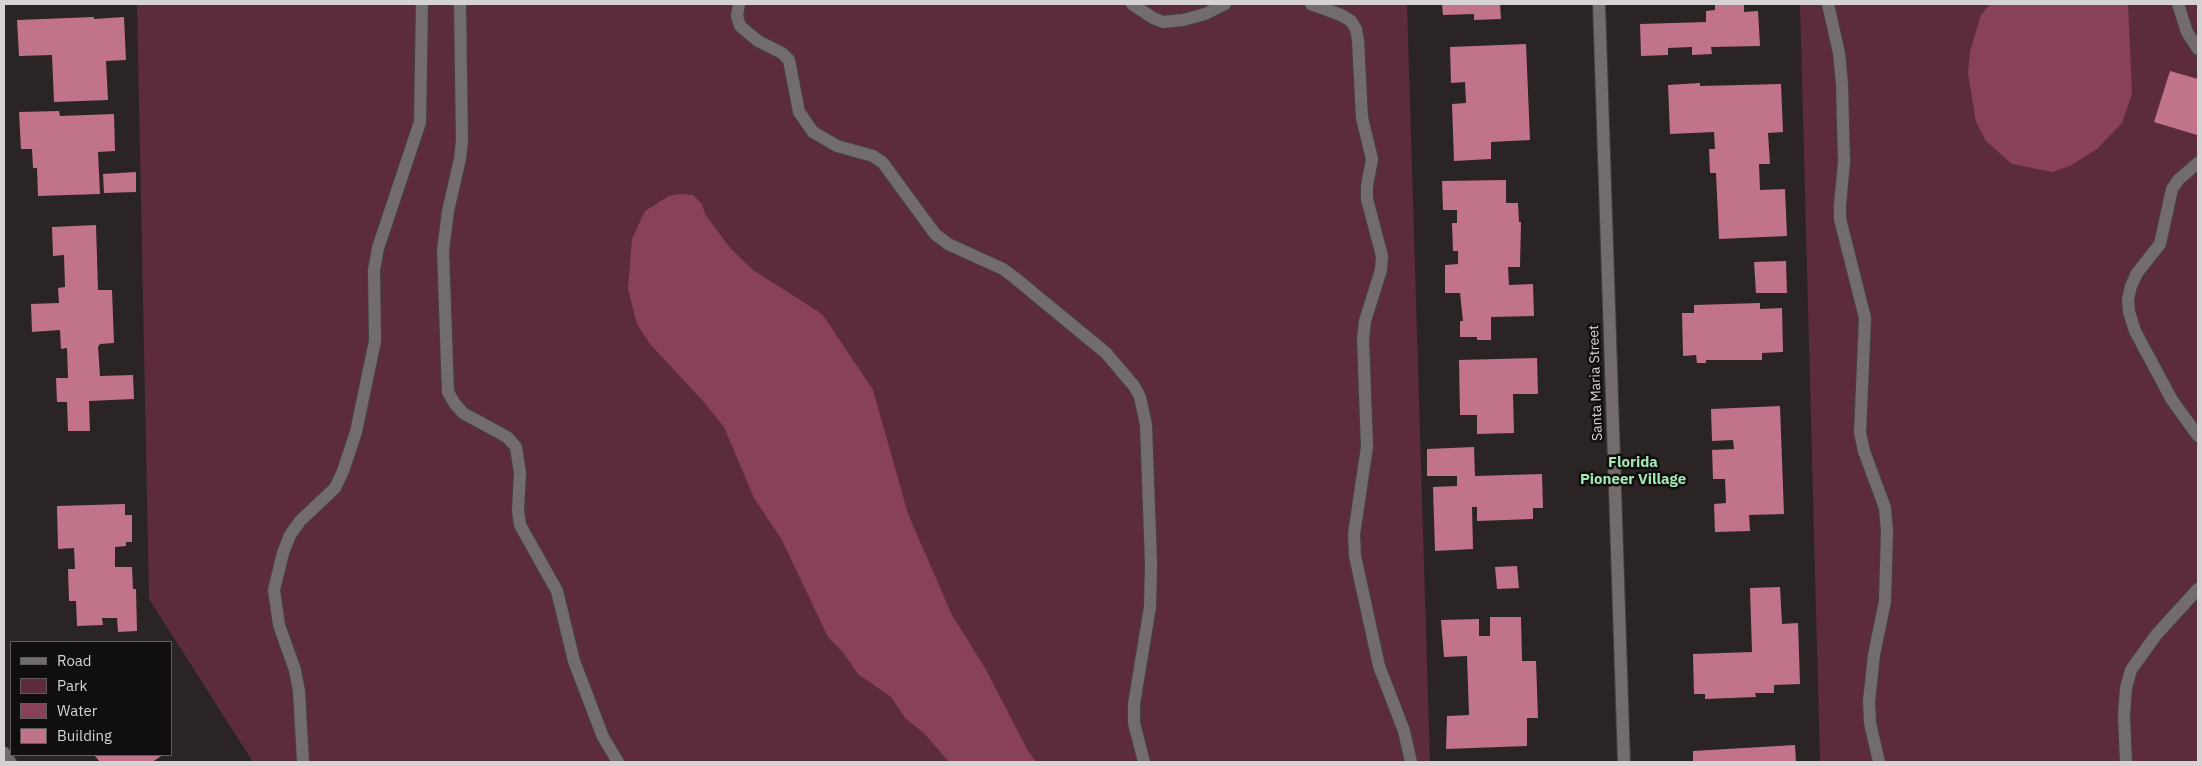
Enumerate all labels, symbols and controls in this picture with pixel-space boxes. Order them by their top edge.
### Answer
street label: Santa Maria Street [1586,325,1606,441]
district label: Florida Pioneer Village [1580,454,1686,489]
legend [10,641,172,756]
text: Road [57,651,92,670]
text: Park [57,676,87,695]
text: Water [57,701,97,720]
text: Building [57,726,112,745]

